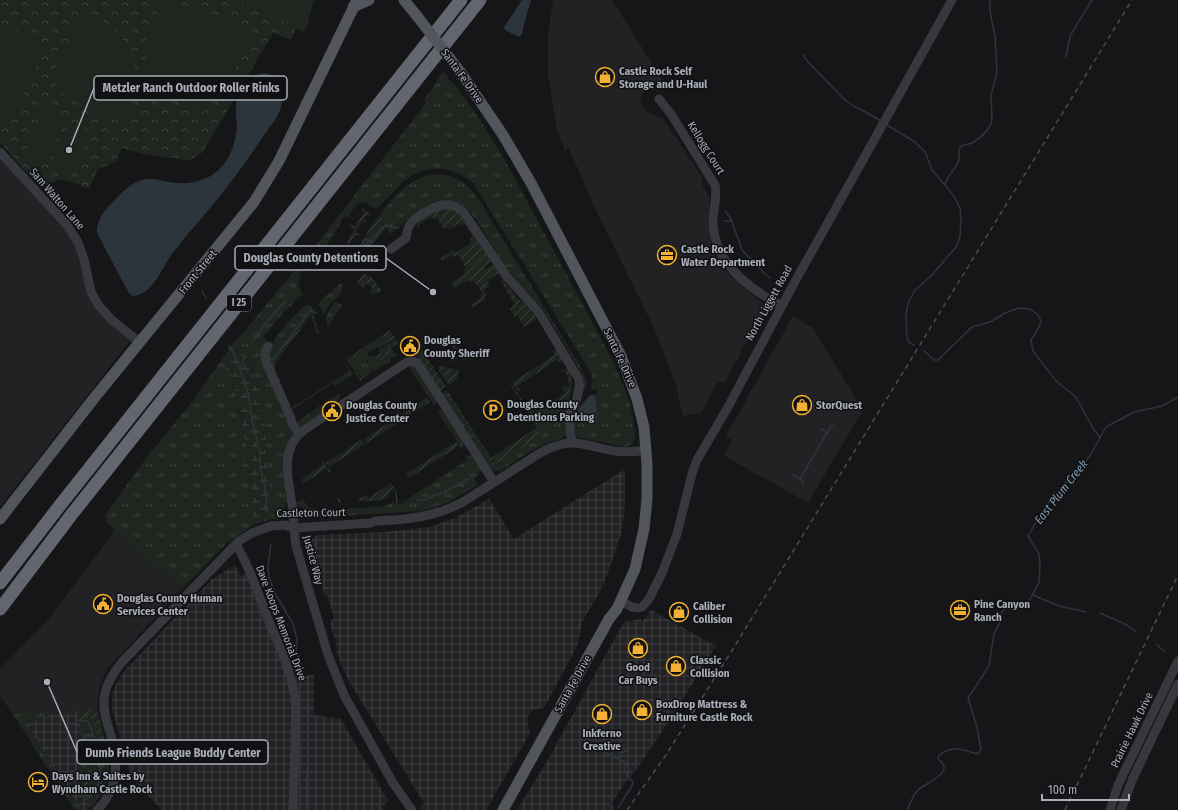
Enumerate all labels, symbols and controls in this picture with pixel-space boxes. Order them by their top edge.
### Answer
street label: Santa Fe Drive [438,46,486,106]
place label: Castle Rock Self Storage and U-Haul [619,65,708,91]
shop icon: Castle Rock Self Storage and U-Haul [594,66,616,88]
callout: Metzler Ranch Outdoor Roller Rinks [94,76,287,100]
text: Metzler Ranch Outdoor Roller Rinks [103,81,280,95]
street label: Kellogg Court [685,119,728,177]
street label: Sam Walton Lane [27,166,87,232]
place label: Castle Rock Water Department [681,243,765,269]
office icon: Castle Rock Water Department [656,244,678,266]
callout: Douglas County Detentions [235,246,386,270]
street label: Front Street [176,247,220,297]
text: Douglas County Detentions [244,251,379,265]
street label: North Liggett Road [743,263,795,343]
road number: I 25 [227,295,251,311]
street label: Santa Fe Drive [601,326,639,390]
place label: Douglas County Sheriff [424,334,491,360]
public building icon: Douglas County Sheriff [399,335,421,357]
shop icon: StorQuest [791,394,813,416]
place label: Douglas County Detentions Parking [507,398,595,424]
place label: Douglas County Justice Center [345,399,418,425]
parking icon: Douglas County Detentions Parking [482,399,504,421]
place label: StorQuest [816,399,862,412]
public building icon: Douglas County Justice Center [321,400,343,422]
water label: East Plum Creek [1032,457,1090,527]
street label: Castleton Court [276,506,346,520]
street label: Justice Way [300,534,326,586]
street label: Dave Koops Memorial Drive [253,563,309,683]
place label: Douglas County Human Services Center [117,592,223,618]
public building icon: Douglas County Human Services Center [92,593,114,615]
place label: Pine Canyon Ranch [974,598,1030,624]
office icon: Pine Canyon Ranch [949,599,971,621]
place label: Caliber Collision [693,600,733,626]
shop icon: Caliber Collision [668,601,690,623]
shop icon: Good Car Buys [627,637,649,659]
street label: Santa Fe Drive [552,653,594,715]
place label: Classic Collision [690,654,730,680]
shop icon: Classic Collision [665,655,687,677]
place label: Good Car Buys [618,661,658,687]
street label: Prairie Hawk Drive [1108,690,1156,770]
place label: BoxDrop Mattress & Furniture Castle Rock [656,698,753,724]
shop icon: BoxDrop Mattress & Furniture Castle Rock [631,699,653,721]
shop icon: Inkferno Creative [591,703,613,725]
place label: Inkferno Creative [582,727,622,753]
callout: Dumb Friends League Buddy Center [77,740,268,764]
text: Dumb Friends League Buddy Center [85,746,261,760]
place label: Days Inn & Suites by Wyndham Castle Rock [52,770,153,796]
hotel icon: Days Inn & Suites by Wyndham Castle Rock [27,771,49,793]
scale bar [1042,776,1129,802]
text: 100 m [1048,783,1077,797]

